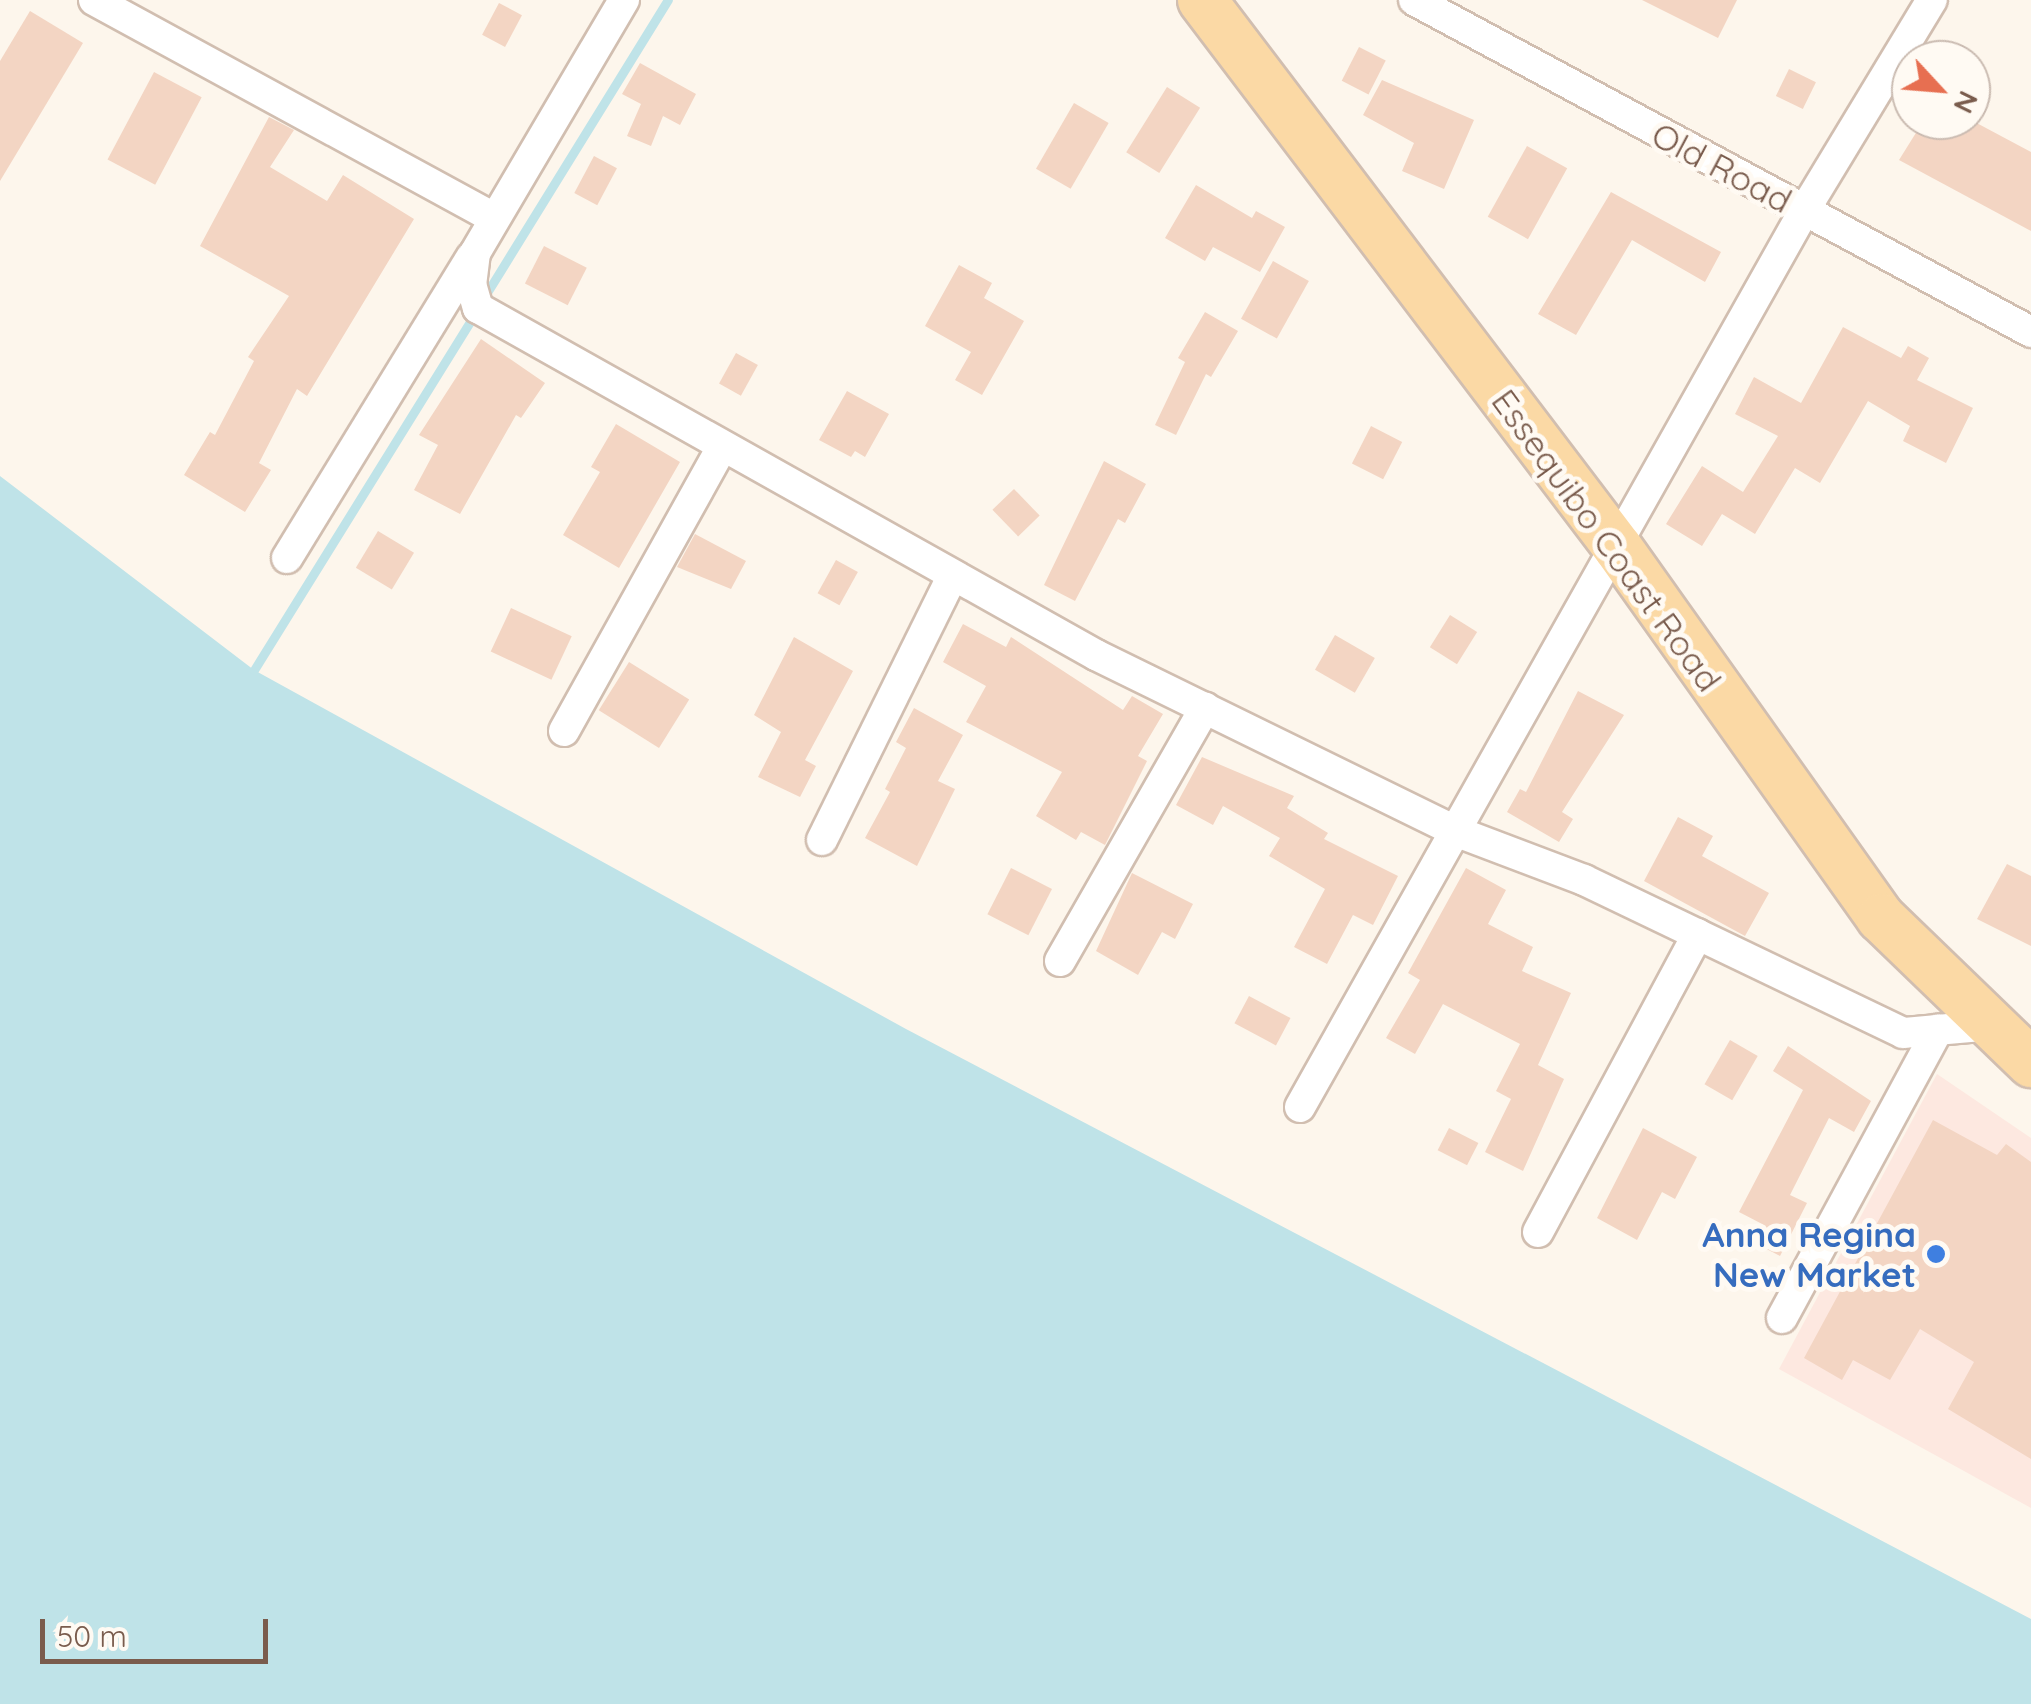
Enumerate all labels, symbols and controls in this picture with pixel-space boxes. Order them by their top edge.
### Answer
north arrow [1891,40,1991,140]
text: N [1946,86,1987,119]
street label: Old Road [1645,113,1799,221]
street label: Essequibo Coast Road [1483,381,1731,699]
place label: Anna Regina New Market [1702,1213,1916,1295]
marker: Anna Regina New Market [1925,1243,1947,1265]
scale bar [45,1599,272,1661]
text: 50 m [57,1617,127,1655]

